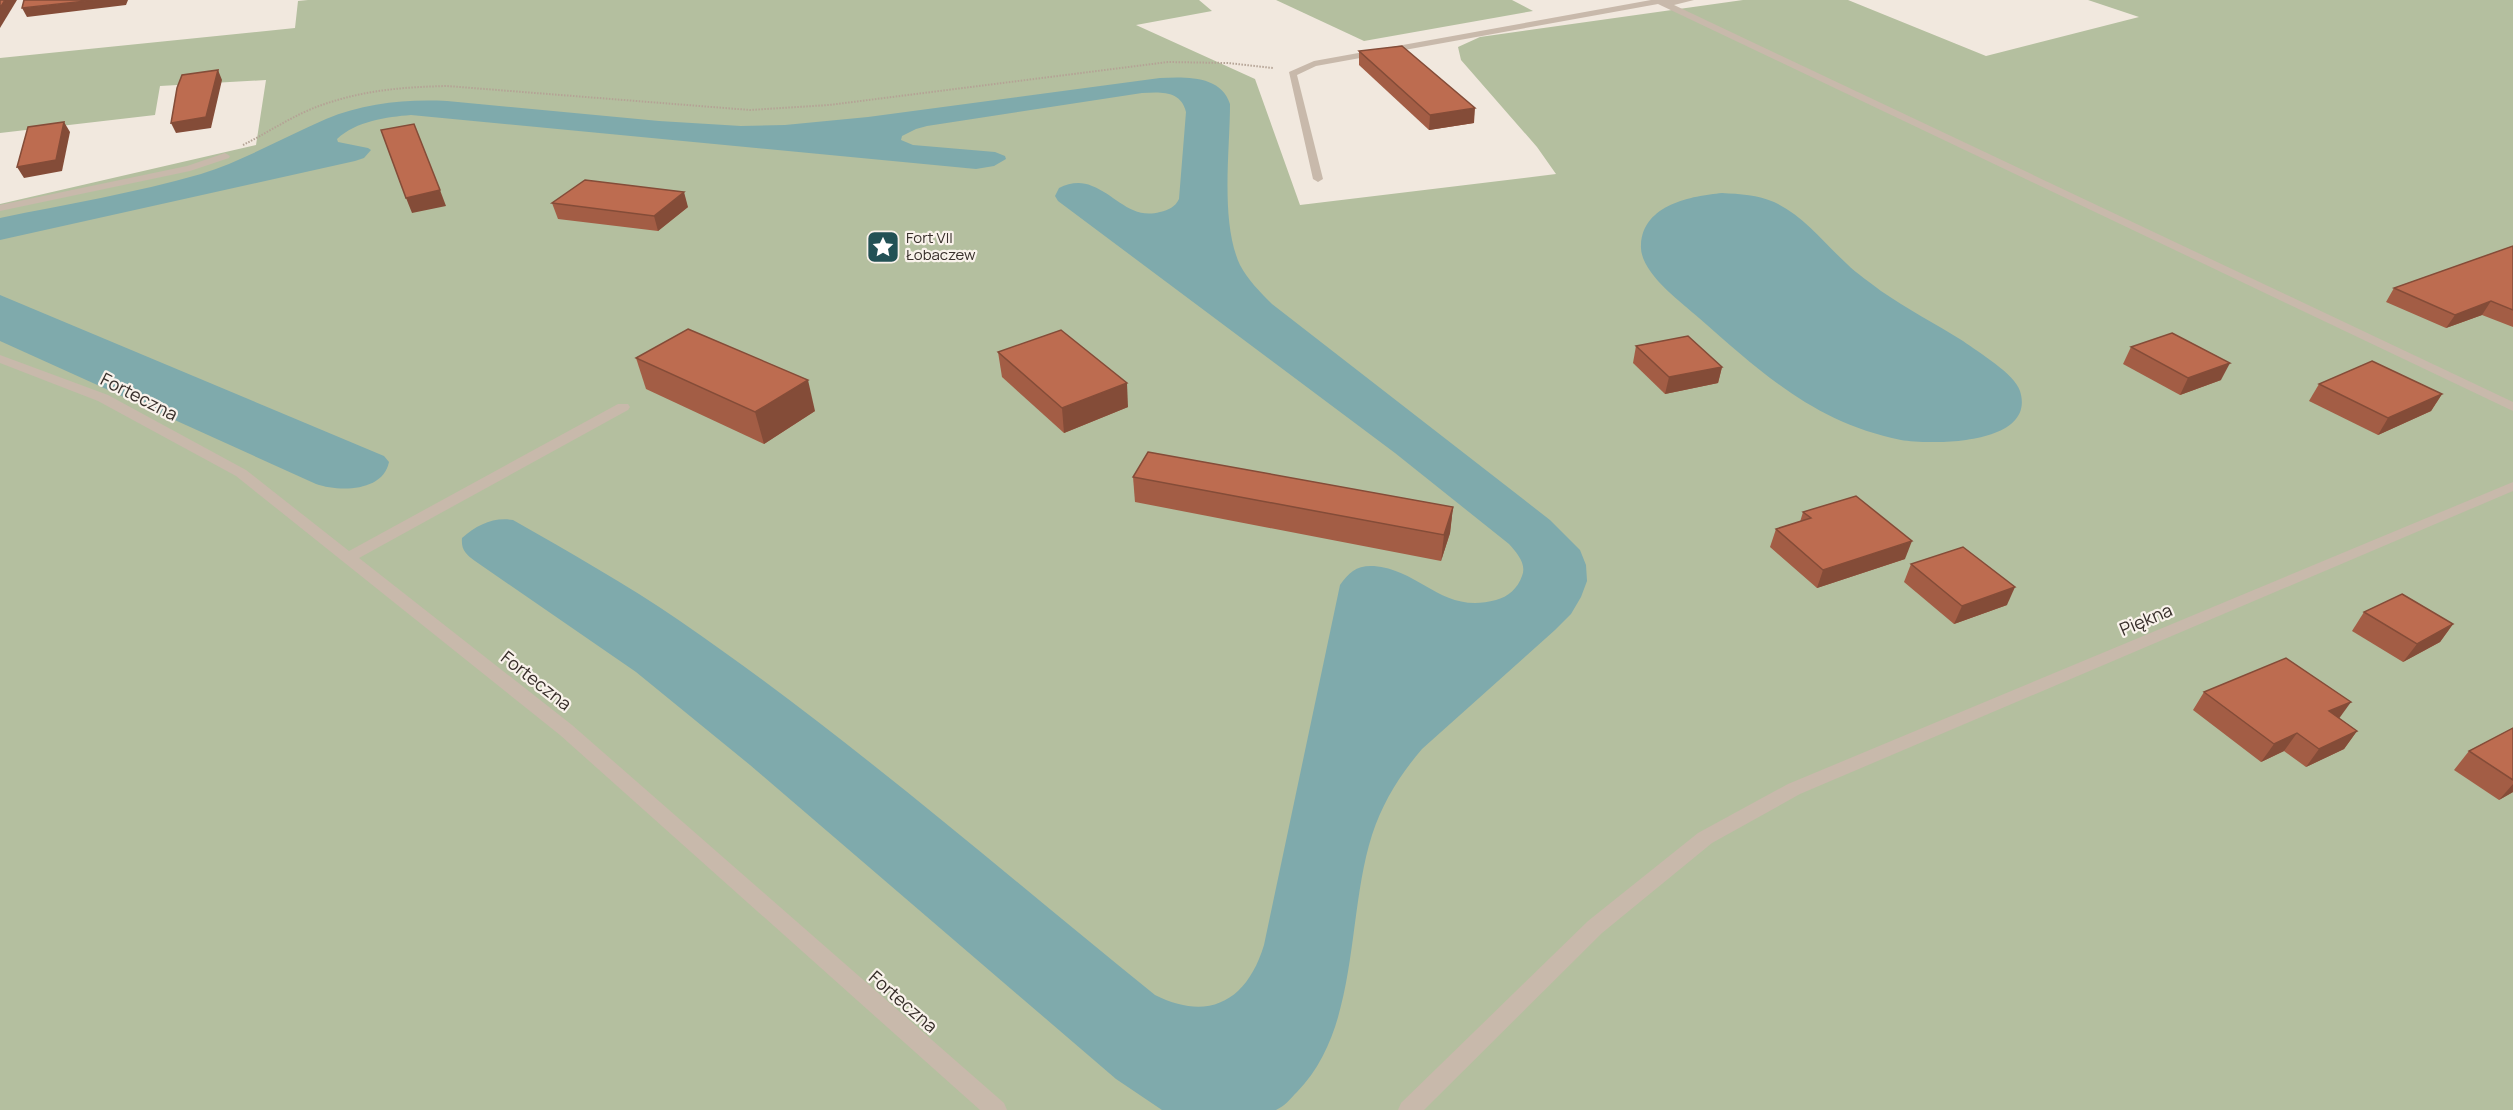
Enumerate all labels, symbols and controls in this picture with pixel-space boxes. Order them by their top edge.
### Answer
place label: Fort VII Łobaczew [906,227,976,265]
place icon: Fort VII Łobaczew [865,229,901,265]
street label: Forteczna [97,366,182,426]
street label: Piękna [2116,597,2176,641]
street label: Forteczna [496,645,577,715]
street label: Forteczna [864,965,943,1038]

